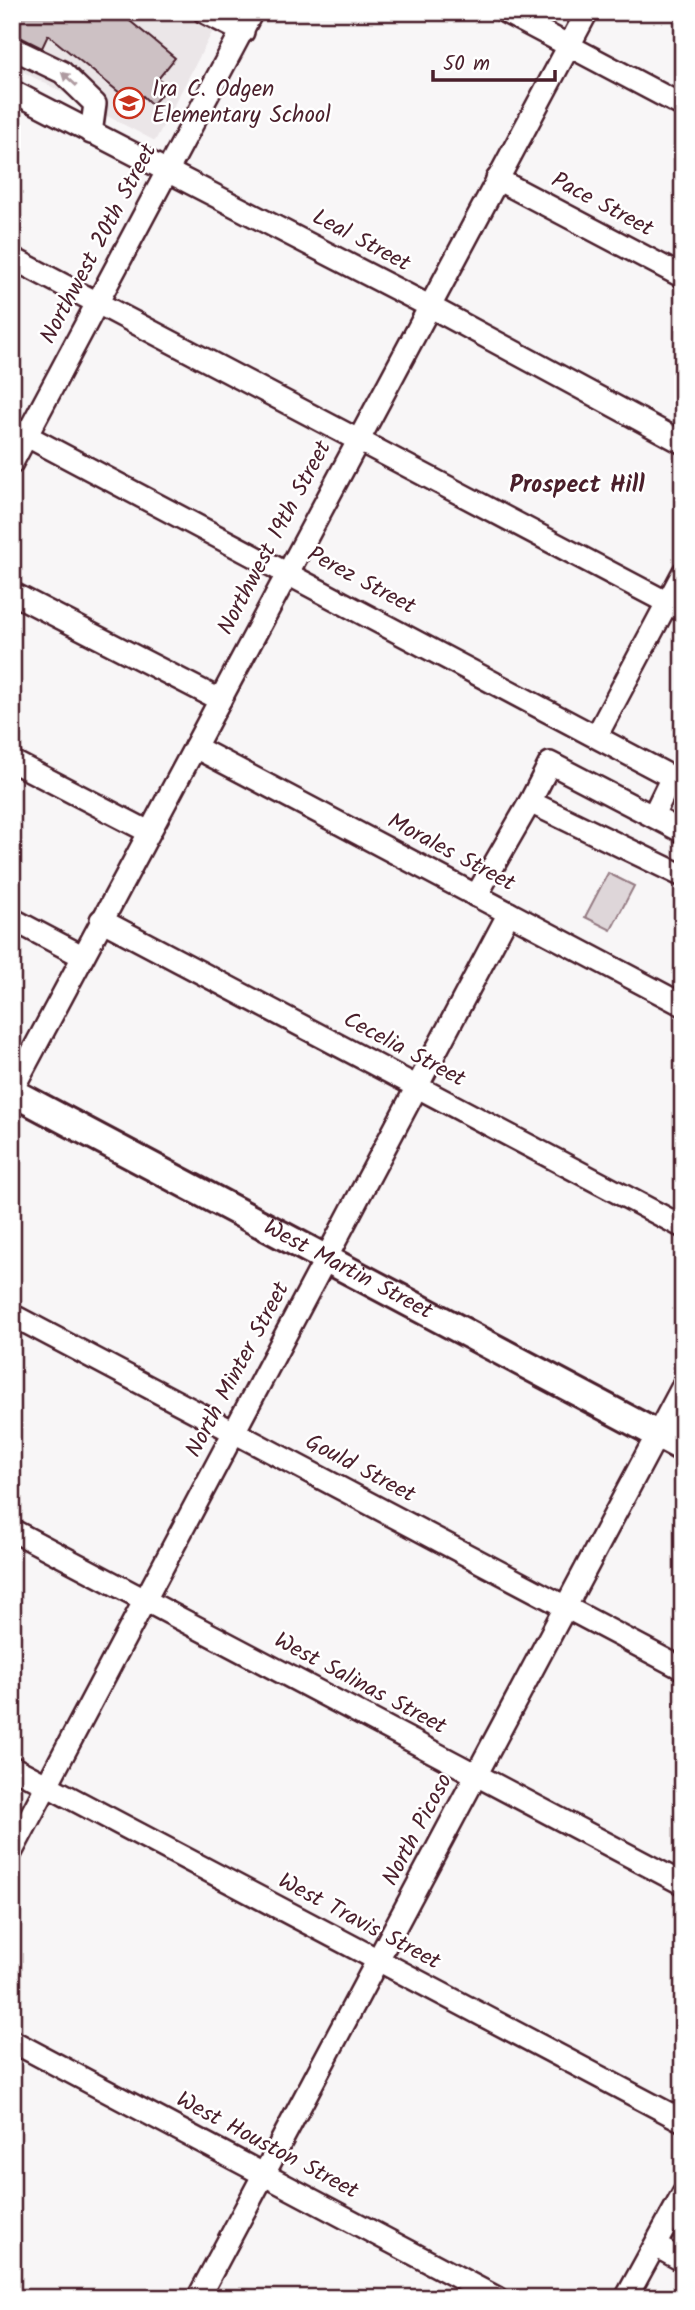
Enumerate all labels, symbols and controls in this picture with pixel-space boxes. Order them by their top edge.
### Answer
scale bar [433,38,555,82]
text: 50 m [443,48,490,81]
one-way arrow [61,72,78,88]
place label: Ira C. Odgen Elementary School [152,72,331,134]
school or university icon: Ira C. Odgen Elementary School [112,86,146,120]
street label: Northwest 20th Street [31,136,168,351]
street label: Pace Street [544,163,661,248]
street label: Leal Street [305,200,418,282]
street label: Northwest 19th Street [208,433,342,642]
district label: Prospect Hill [509,466,645,505]
street label: Perez Street [300,537,423,625]
street label: Morales Street [381,804,522,902]
street label: Cecelia Street [336,1003,473,1098]
street label: West Martin Street [257,1210,440,1330]
street label: North Minter Street [176,1275,300,1464]
street label: Gould Street [298,1425,422,1514]
street label: West Salinas Street [267,1623,454,1745]
street label: North Picoso [373,1767,463,1893]
street label: West Travis Street [271,1864,448,1981]
street label: West Houston Street [169,2083,366,2210]

